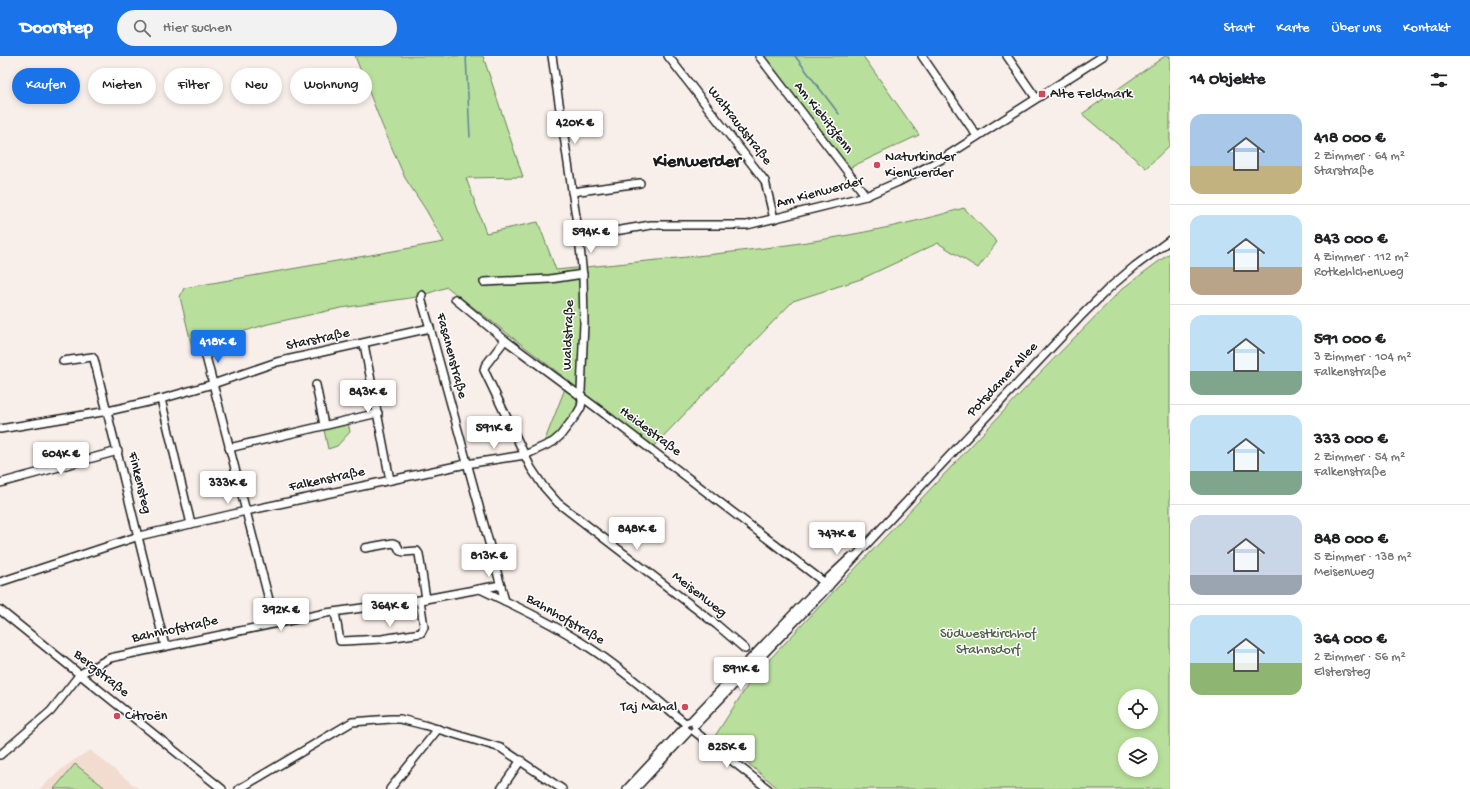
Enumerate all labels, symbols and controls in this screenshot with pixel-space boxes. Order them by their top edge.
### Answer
search box [117,10,397,46]
text: Doorstep [20,17,93,40]
icon: search [131,17,153,39]
text: Hier suchen [163,19,232,37]
text: Start [1224,20,1254,37]
text: Karte [1276,20,1310,37]
text: Über uns [1332,20,1381,37]
text: Kontakt [1403,20,1450,37]
chip: Kaufen [12,68,80,104]
chip: Mieten [88,68,156,104]
chip: Filter [164,68,223,104]
chip: Neu [231,68,282,104]
chip: Wohnung [290,68,372,104]
icon: filters [1428,69,1450,91]
text: 14 Objekte [1190,70,1265,90]
street label: Am Kiebitzfenn [790,79,857,158]
street label: Waltraudstraße [703,83,776,169]
place label: Alte Feldmark [1050,86,1134,103]
marker: Alte Feldmark [1037,89,1047,99]
pin: 420K € [542,111,608,145]
text: 420K € [556,116,594,131]
text: 418 000 € [1314,129,1385,149]
icon: home [1222,130,1270,178]
place label: Naturkinder Kienwerder [885,149,957,182]
text: 2 Zimmer · 64 m² [1314,149,1405,164]
district label: Kienwerder [652,152,743,173]
marker: Naturkinder Kienwerder [872,160,882,170]
text: Starstraße [1314,164,1374,179]
street label: Am Kienwerder [775,173,866,213]
pin: 594K € [558,220,624,254]
text: 594K € [572,225,610,240]
text: 843 000 € [1314,230,1387,250]
icon: home [1222,231,1270,279]
text: 4 Zimmer · 112 m² [1314,250,1409,265]
text: Rotkehlchenweg [1314,265,1404,280]
street label: Waldstraße [559,299,579,370]
street label: Fasanenstraße [431,310,471,401]
street label: Starstraße [285,325,352,355]
pin: 418K € [185,330,251,364]
text: 591 000 € [1314,330,1385,350]
icon: home [1222,331,1270,379]
text: 418K € [200,335,236,350]
street label: Potsdamer Allee [963,338,1043,422]
text: 3 Zimmer · 104 m² [1314,350,1411,365]
text: Falkenstraße [1314,365,1386,380]
pin: 843K € [335,380,401,414]
text: 843K € [349,385,387,400]
street label: Heidestraße [616,403,685,461]
pin: 591K € [461,416,527,450]
text: 591K € [476,421,512,436]
text: 333 000 € [1314,430,1388,450]
icon: home [1222,431,1270,479]
pin: 604K € [28,442,94,476]
text: 604K € [42,447,80,462]
street label: Finkensteg [123,449,155,516]
text: 2 Zimmer · 54 m² [1314,450,1405,465]
street label: Falkenstraße [286,463,367,497]
text: Falkenstraße [1314,465,1386,480]
pin: 333K € [195,471,261,505]
text: 333K € [209,476,247,491]
pin: 848K € [604,517,670,551]
text: 848K € [618,522,656,537]
pin: 747K € [804,522,870,556]
text: 747K € [818,527,856,542]
text: 848 000 € [1314,530,1388,550]
icon: home [1222,531,1270,579]
pin: 813K € [456,544,522,578]
text: 813K € [470,549,508,564]
text: 5 Zimmer · 138 m² [1314,550,1412,565]
text: Meisenweg [1314,565,1374,580]
street label: Meisenweg [668,568,730,622]
street label: Bahnhofstraße [522,590,608,650]
pin: 364K € [357,594,423,628]
pin: 392K € [248,598,314,632]
text: 364K € [371,599,409,614]
text: 392K € [262,603,300,618]
street label: Bahnhofstraße [129,612,220,648]
park label: Südwestkirchhof Stahnsdorf [940,626,1038,659]
text: 364 000 € [1314,630,1387,650]
icon: home [1222,631,1270,679]
street label: Bergstraße [69,646,133,702]
text: 2 Zimmer · 56 m² [1314,650,1406,665]
pin: 591K € [708,657,774,691]
text: 591K € [723,662,759,677]
text: Elstersteg [1314,665,1371,680]
map controls [1118,689,1158,777]
button: locate [1118,689,1158,729]
place label: Taj Mahal [620,699,677,716]
marker: Taj Mahal [680,702,690,712]
place label: Citroën [125,708,168,725]
marker: Citroën [112,711,122,721]
pin: 825K € [694,735,760,769]
button: layers [1118,737,1158,777]
text: 825K € [708,740,746,755]

